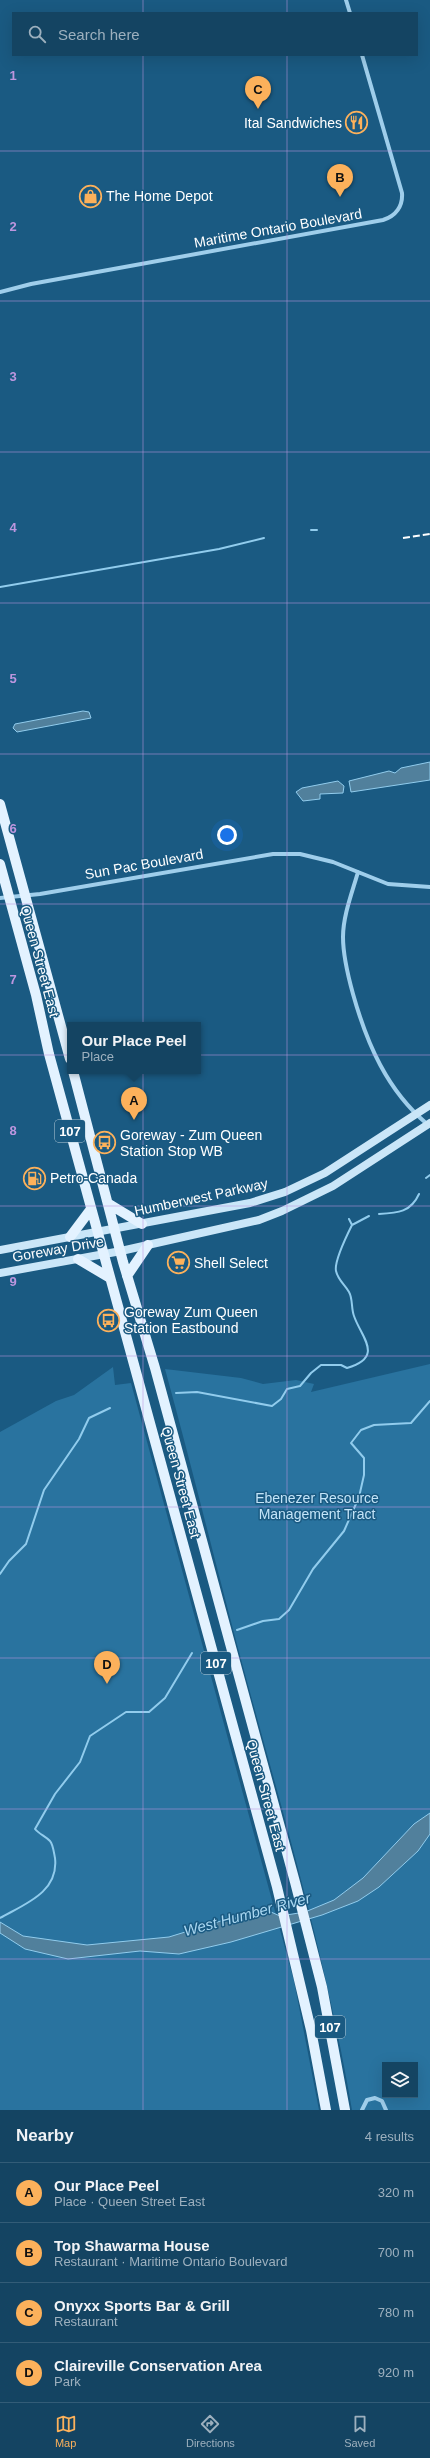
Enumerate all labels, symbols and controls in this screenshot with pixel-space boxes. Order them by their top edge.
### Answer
search box [12,12,418,56]
icon: search [26,23,48,45]
text: Search here [58,26,140,43]
text: 1 [9,68,17,83]
pin: C [245,76,271,109]
restaurant icon: Ital Sandwiches [344,110,370,136]
place label: Ital Sandwiches [244,115,342,131]
pin: B [327,164,353,197]
shop icon: The Home Depot [77,183,103,209]
place label: The Home Depot [106,188,213,204]
street label: Maritime Ontario Boulevard [193,205,363,251]
text: 2 [9,219,17,234]
text: 3 [9,369,17,384]
text: 4 [9,520,17,535]
text: 5 [9,671,17,686]
text: 6 [9,821,17,836]
your location [217,825,237,845]
street label: Sun Pac Boulevard [84,846,204,882]
street label: Queen Street East [17,903,63,1019]
text: 7 [9,972,17,987]
popup [67,1022,201,1074]
text: Our Place Peel [81,1032,187,1049]
text: Place [81,1049,114,1064]
pin: A [121,1087,147,1120]
road number: 107 [55,1120,85,1142]
text: 8 [9,1123,17,1138]
place label: Goreway - Zum Queen Station Stop WB [120,1127,262,1159]
bus stop icon: Goreway - Zum Queen Station Stop WB [91,1130,117,1156]
fuel station icon: Petro-Canada [22,1165,48,1191]
place label: Petro-Canada [50,1170,137,1186]
street label: Humberwest Parkway [133,1175,269,1219]
street label: Goreway Drive [11,1233,105,1265]
supermarket icon: Shell Select [166,1250,192,1276]
place label: Shell Select [194,1255,268,1271]
text: 9 [9,1274,17,1289]
place label: Goreway Zum Queen Station Eastbound [124,1304,258,1336]
bus stop icon: Goreway Zum Queen Station Eastbound [96,1307,122,1333]
street label: Queen Street East [158,1424,204,1540]
park label: Ebenezer Resource Management Tract [255,1490,379,1522]
pin: D [94,1651,120,1684]
road number: 107 [201,1652,231,1674]
street label: Queen Street East [243,1737,289,1853]
water label: West Humber River [182,1889,313,1939]
road number: 107 [315,2016,345,2038]
map controls [382,2062,418,2098]
button: layers [382,2062,418,2098]
text: Nearby [16,2126,74,2145]
text: 4 results [365,2129,414,2144]
text: Our Place Peel [54,2177,159,2194]
text: A [24,2185,34,2200]
text: 320 m [378,2185,414,2200]
text: Place · Queen Street East [54,2194,205,2209]
text: Top Shawarma House [54,2237,210,2254]
text: B [24,2245,34,2260]
text: 700 m [378,2245,414,2260]
text: Restaurant · Maritime Ontario Boulevard [54,2254,287,2269]
text: Onyxx Sports Bar & Grill [54,2297,230,2314]
text: C [24,2305,34,2320]
text: 780 m [378,2305,414,2320]
text: Restaurant [54,2314,118,2329]
text: Claireville Conservation Area [54,2357,262,2374]
text: D [24,2365,34,2380]
text: 920 m [378,2365,414,2380]
text: Park [54,2374,81,2389]
tab: Map [55,2413,77,2449]
tab: Directions [186,2413,235,2449]
tab: Saved [344,2413,375,2449]

